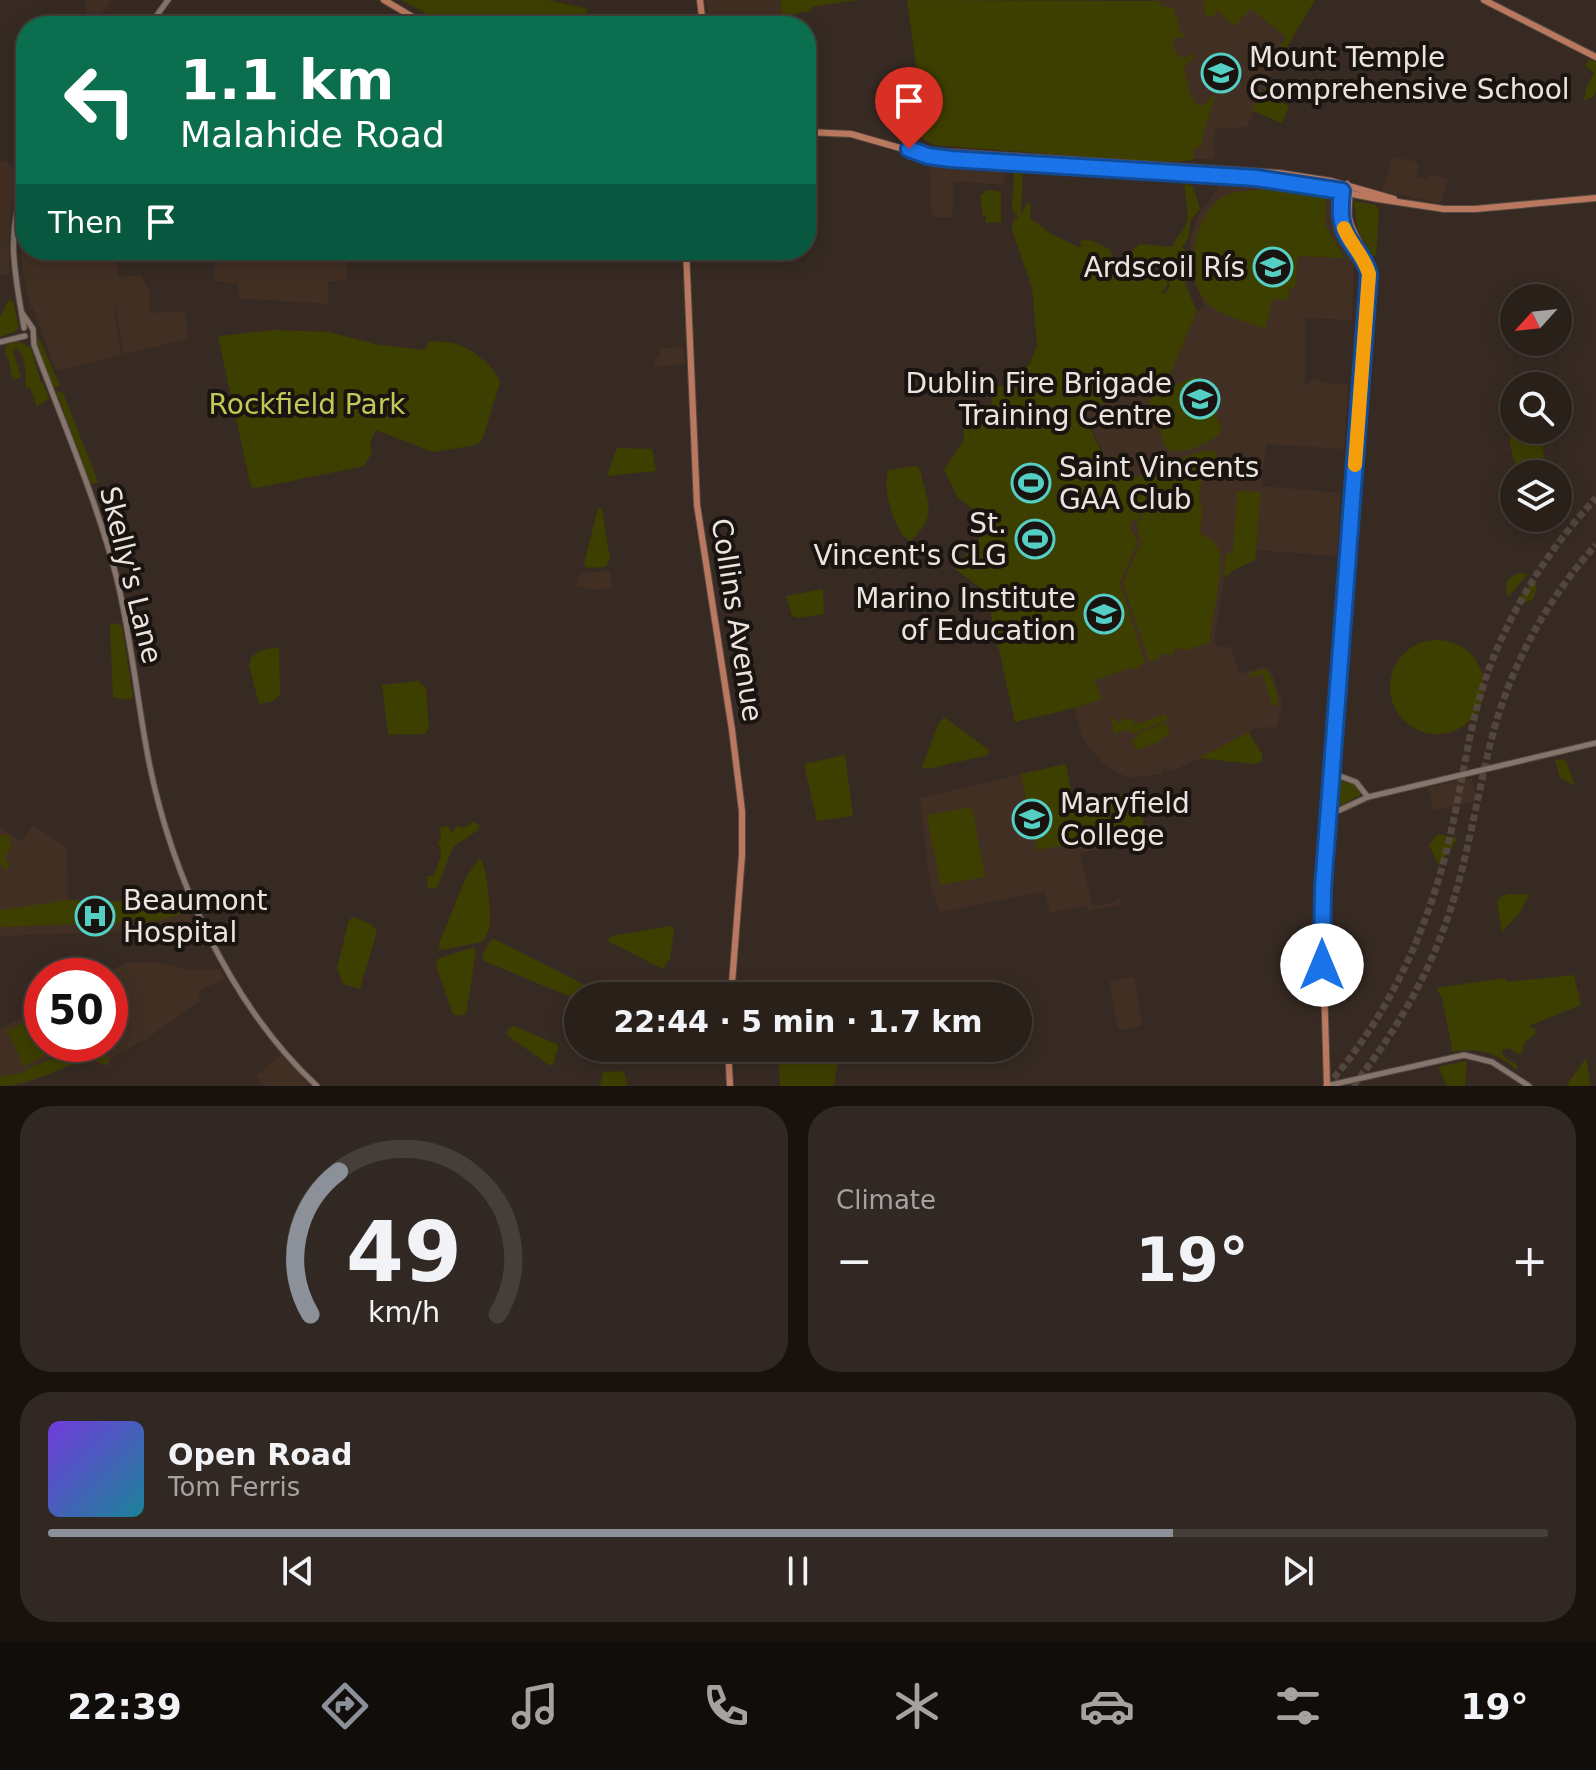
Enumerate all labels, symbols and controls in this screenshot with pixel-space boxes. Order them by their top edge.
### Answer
place label: Mount Temple Comprehensive School [1249,41,1570,106]
text: 1.1 km [180,47,394,112]
icon: left [48,48,152,152]
school or university icon: Mount Temple Comprehensive School [1200,52,1242,94]
pin [875,67,943,149]
icon: arrive [887,79,931,123]
text: Malahide Road [180,114,445,155]
icon: arrive [139,200,183,244]
text: Then [48,205,123,240]
school or university icon: Ardscoil Rís [1252,246,1294,288]
place label: Ardscoil Rís [1084,251,1245,284]
north arrow [1500,284,1572,356]
map controls [1500,284,1572,532]
place label: Dublin Fire Brigade Training Centre [905,367,1172,432]
button: search [1500,372,1572,444]
school or university icon: Dublin Fire Brigade Training Centre [1179,378,1221,420]
park label: Rockfield Park [209,388,406,421]
place label: Saint Vincents GAA Club [1059,451,1259,516]
button: layers [1500,460,1572,532]
sports icon: Saint Vincents GAA Club [1010,462,1052,504]
street label: Skelly's Lane [93,483,169,667]
place label: St. Vincent's CLG [814,507,1007,572]
street label: Collins Avenue [705,516,769,724]
sports icon: St. Vincent's CLG [1014,518,1056,560]
place label: Marino Institute of Education [855,582,1076,647]
school or university icon: Marino Institute of Education [1083,593,1125,635]
place label: Maryfield College [1060,787,1190,852]
school or university icon: Maryfield College [1011,798,1053,840]
place label: Beaumont Hospital [123,884,267,949]
hospital icon: Beaumont Hospital [74,895,116,937]
position arrow [1280,923,1364,1007]
speed limit sign: 50 [24,958,128,1062]
text: 22:44 · 5 min · 1.7 km [613,1004,983,1039]
text: Climate [836,1185,936,1215]
text: 49 [346,1204,462,1301]
text: 19° [1135,1225,1249,1295]
text: − [836,1235,873,1286]
text: + [1511,1235,1548,1286]
text: km/h [368,1295,440,1329]
text: Open Road [168,1437,353,1472]
text: Tom Ferris [168,1472,300,1502]
icon: previous [276,1549,320,1593]
icon: pause [776,1549,820,1593]
icon: next [1276,1549,1320,1593]
icon: directions [317,1678,373,1734]
icon: music [507,1678,563,1734]
icon: phone [698,1678,754,1734]
icon: climate [889,1678,945,1734]
icon: car [1079,1678,1135,1734]
icon: filters [1270,1678,1326,1734]
text: 22:39 [67,1686,182,1727]
text: 19° [1461,1686,1529,1727]

